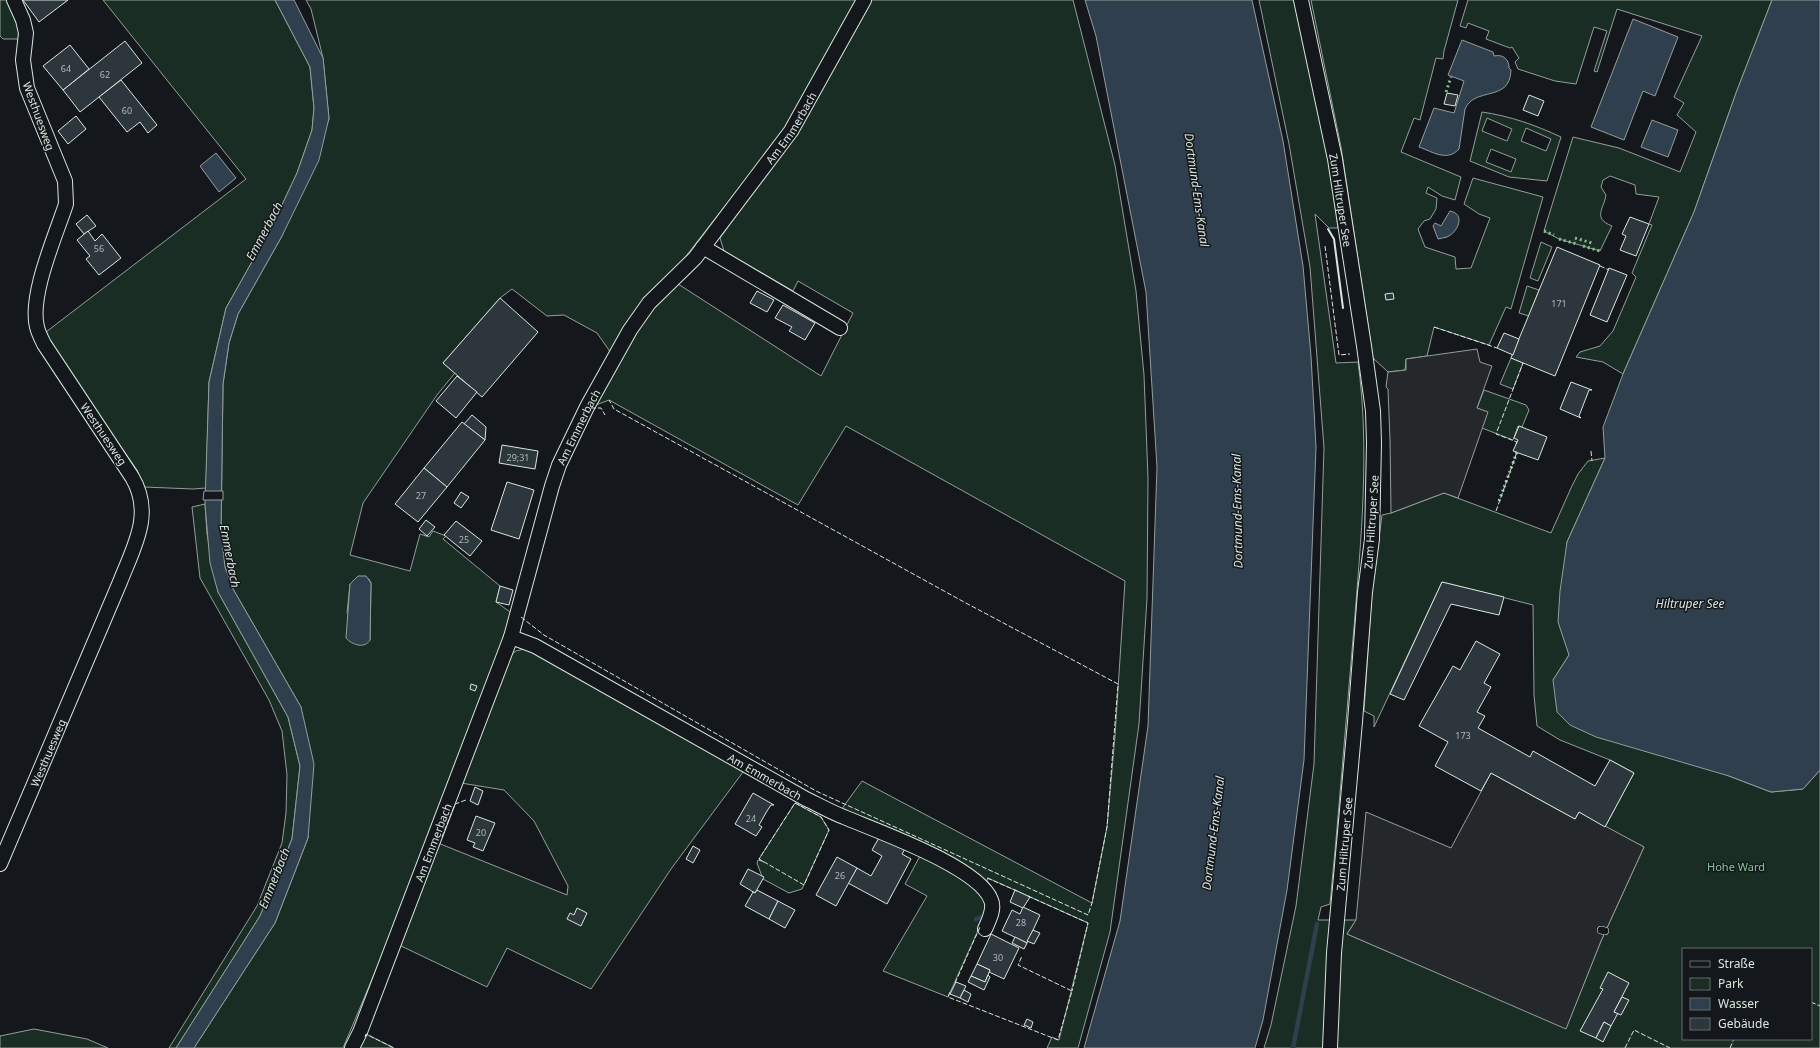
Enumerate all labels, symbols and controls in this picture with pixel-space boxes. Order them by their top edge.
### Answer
house number: 64 [61,62,71,75]
house number: 62 [100,68,110,81]
street label: Westhuesweg [20,80,58,152]
street label: Am Emmerbach [762,89,819,167]
house number: 60 [122,104,132,117]
water label: Dortmund-Ems-Kanal [1181,132,1214,249]
street label: Zum Hiltruper See [1326,152,1356,248]
water label: Emmerbach [241,199,287,263]
house number: 56 [94,242,104,255]
house number: 171 [1551,297,1567,310]
street label: Am Emmerbach [553,386,603,467]
street label: Westhuesweg [78,400,130,468]
house number: 29;31 [506,451,530,464]
water label: Dortmund-Ems-Kanal [1227,453,1246,568]
street label: Zum Hiltruper See [1360,474,1382,570]
house number: 27 [416,489,426,502]
water label: Emmerbach [216,523,244,589]
house number: 25 [459,533,469,546]
water label: Hiltruper See [1656,595,1724,612]
street label: Westhuesweg [26,716,68,789]
house number: 173 [1455,729,1471,742]
street label: Am Emmerbach [726,749,805,803]
water label: Dortmund-Ems-Kanal [1198,774,1229,891]
street label: Zum Hiltruper See [1332,796,1356,892]
street label: Am Emmerbach [411,801,454,884]
house number: 24 [746,812,756,825]
house number: 20 [476,826,486,839]
water label: Emmerbach [254,845,294,911]
park label: Hohe Ward [1707,859,1765,874]
house number: 26 [835,869,845,882]
house number: 28 [1016,916,1026,929]
legend [1682,948,1812,1040]
house number: 30 [993,951,1003,964]
text: Straße [1718,955,1755,972]
text: Park [1718,975,1744,992]
text: Wasser [1718,995,1759,1012]
text: Gebäude [1718,1015,1769,1032]

